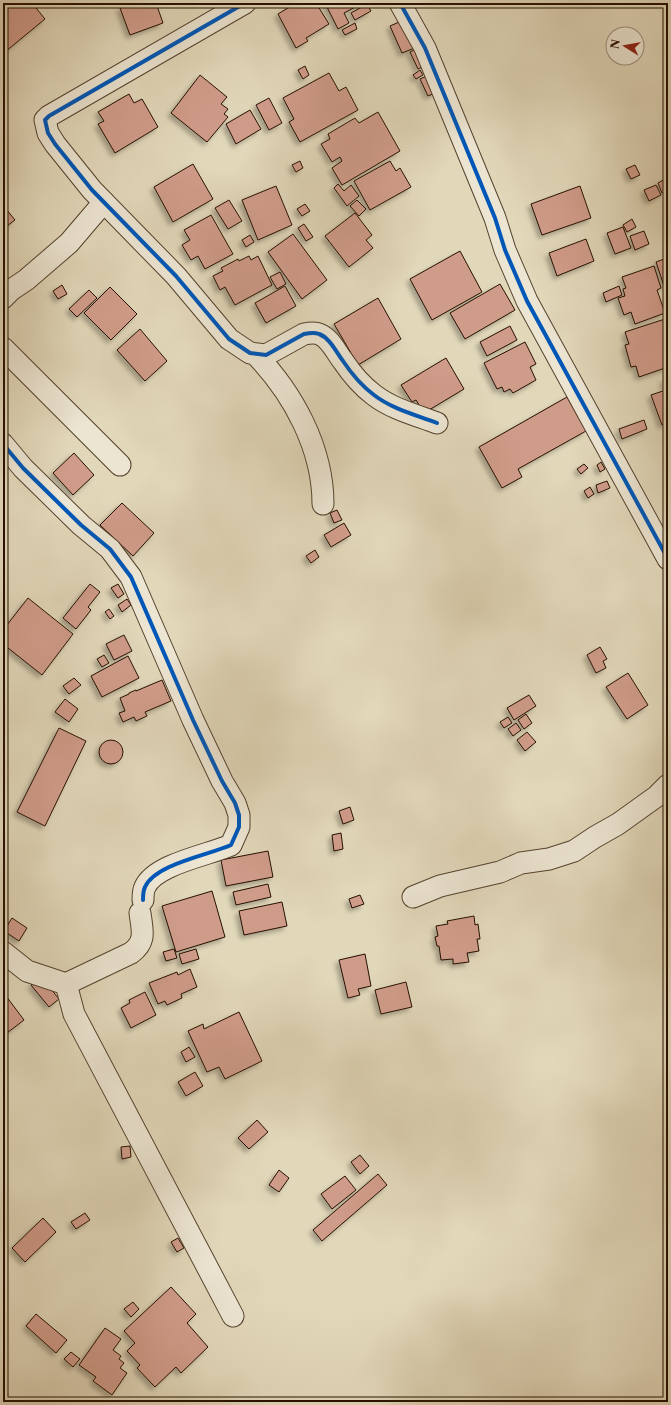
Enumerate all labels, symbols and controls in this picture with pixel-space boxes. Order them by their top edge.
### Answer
north arrow [605,26,645,66]
text: N [607,38,623,50]

